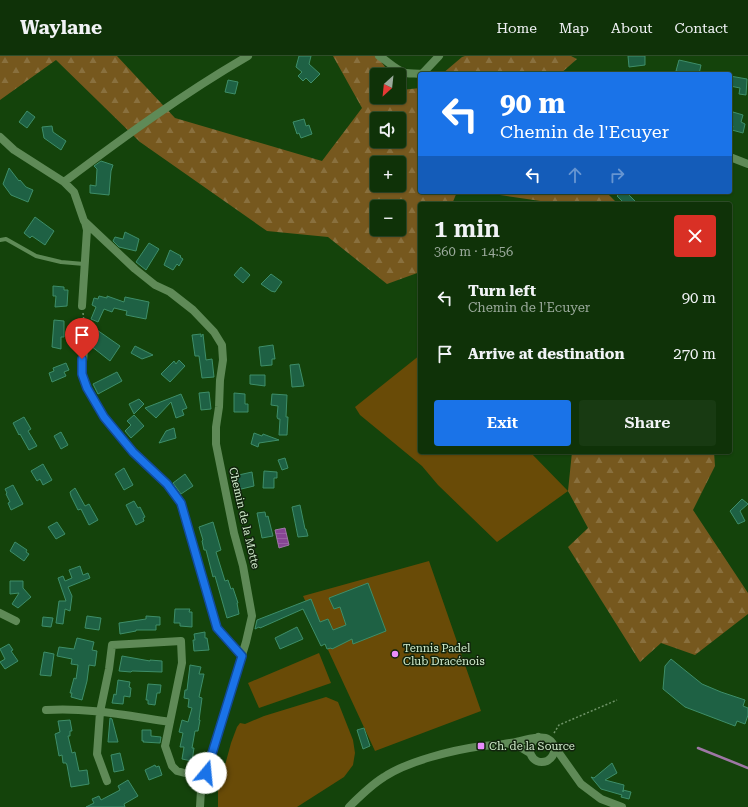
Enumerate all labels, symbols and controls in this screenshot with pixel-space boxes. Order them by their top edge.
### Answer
text: Waylane [20,16,102,39]
text: Home [496,20,537,36]
text: Map [559,20,589,36]
text: About [611,20,653,36]
text: Contact [675,20,728,36]
north arrow [370,68,406,104]
map controls [370,68,406,236]
text: 90 m [500,87,565,120]
icon: left [434,88,486,140]
button: sound [370,112,406,148]
text: Chemin de l'Ecuyer [500,121,669,142]
button: + [370,156,406,192]
icon: left [522,164,544,186]
icon: ahead [564,164,586,186]
icon: right [606,164,628,186]
button: − [370,200,406,236]
text: 1 min [434,215,500,243]
button: close [674,215,716,257]
text: 360 m · 14:56 [434,244,513,259]
text: Turn left [468,282,536,300]
icon: left [434,287,456,309]
text: 90 m [682,289,716,307]
text: Chemin de l'Ecuyer [468,300,590,315]
pin [65,318,99,359]
icon: arrive [71,324,93,346]
icon: arrive [434,343,456,365]
text: Arrive at destination [468,345,624,363]
text: 270 m [673,345,716,363]
button: Exit [434,400,571,446]
button: Share [579,400,716,446]
street label: Chemin de la Motte [226,466,262,570]
place label: Tennis Padel Club Dracénois [403,642,485,668]
marker: Tennis Padel Club Dracénois [390,649,400,659]
place label: Ch. de la Source [489,740,575,753]
marker: Ch. de la Source [476,741,486,751]
position arrow [185,752,227,794]

